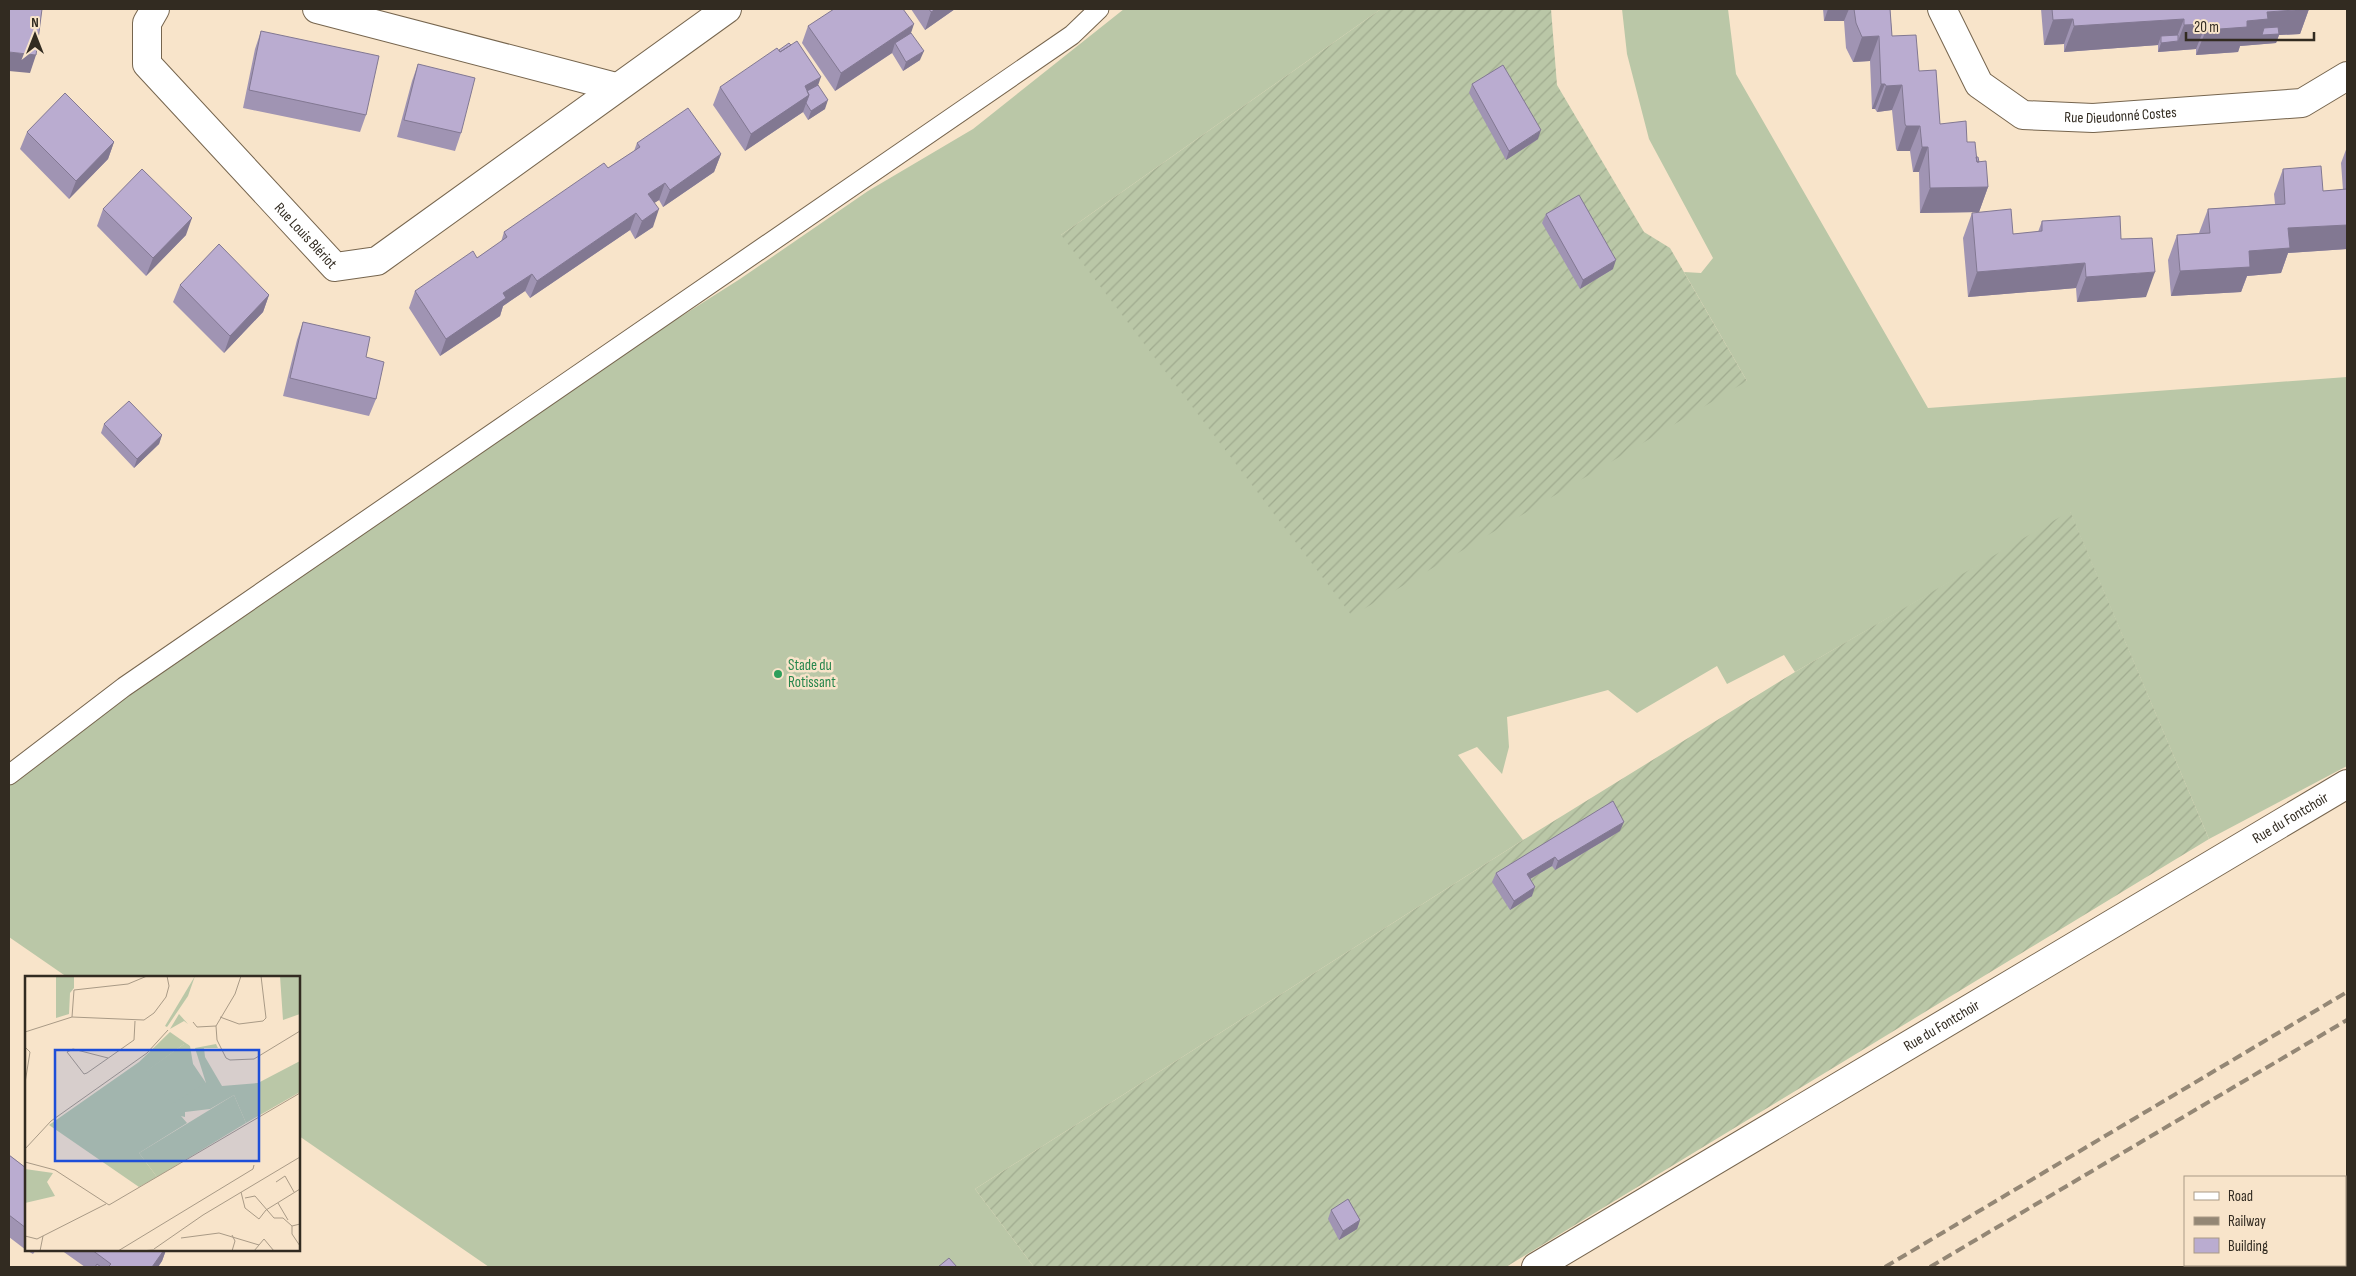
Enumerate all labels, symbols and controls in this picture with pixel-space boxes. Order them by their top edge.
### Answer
north arrow [10,10,60,60]
scale bar [2186,10,2314,42]
text: N [31,14,39,31]
text: 20 m [2194,18,2219,37]
street label: Rue Dieudonné Costes [2064,103,2177,128]
street label: Rue Louis Blériot [271,198,342,273]
place label: Stade du Rotissant [788,656,836,692]
marker: Stade du Rotissant [772,668,784,680]
street label: Rue du Fontchoir [2249,787,2332,848]
inset map [25,976,300,1251]
street label: Rue du Fontchoir [1900,995,1984,1055]
legend [2184,1176,2346,1266]
text: Road [2228,1187,2253,1206]
text: Railway [2228,1212,2266,1231]
text: Building [2228,1237,2268,1256]

